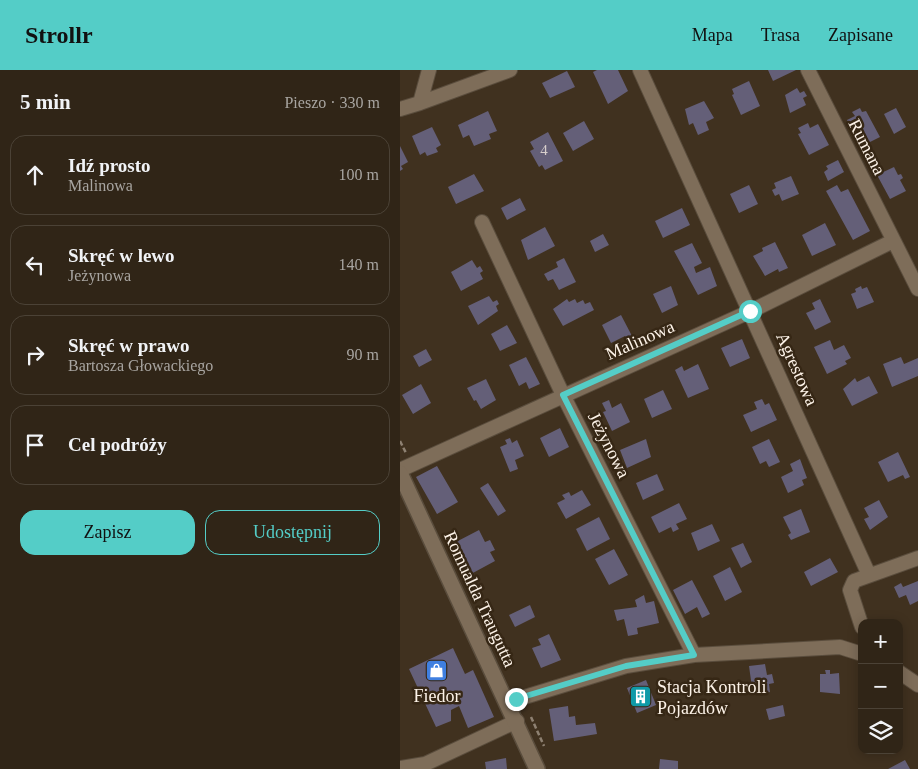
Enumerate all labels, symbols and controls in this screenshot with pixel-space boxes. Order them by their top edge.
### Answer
text: Strollr [25,22,93,48]
text: Mapa [692,25,733,45]
text: Trasa [761,25,800,45]
text: Zapisane [828,25,893,45]
text: 5 min [20,90,71,114]
text: Pieszo · 330 m [284,94,380,111]
street label: Rumana [844,116,890,178]
house number: 4 [540,142,548,158]
text: Idź prosto [68,155,151,176]
icon: ahead [21,161,49,189]
text: 100 m [339,166,379,183]
text: Malinowa [68,177,133,194]
text: Skręć w lewo [68,245,175,266]
icon: left [21,251,49,279]
text: 140 m [339,256,379,273]
text: Jeżynowa [68,267,131,284]
route start [739,300,762,323]
street label: Malinowa [603,316,677,364]
street label: Agrestowa [772,329,822,409]
text: Skręć w prawo [68,335,189,356]
icon: right [21,341,49,369]
text: 90 m [347,346,379,363]
text: Bartosza Głowackiego [68,357,213,374]
street label: Jeżynowa [584,409,634,481]
icon: arrive [21,431,49,459]
text: Cel podróży [68,434,167,455]
button: Zapisz [20,510,195,555]
button: Udostępnij [205,510,380,555]
street label: Romualda Traugutta [440,528,520,670]
map controls [858,619,903,754]
button: + [858,619,903,664]
shop icon: Fiedor [425,659,449,683]
button: − [858,664,903,709]
place label: Stacja Kontroli Pojazdów [657,677,766,718]
building icon: Stacja Kontroli Pojazdów [629,685,653,709]
place label: Fiedor [414,686,461,706]
route end [505,688,528,711]
button: layers [858,709,903,754]

